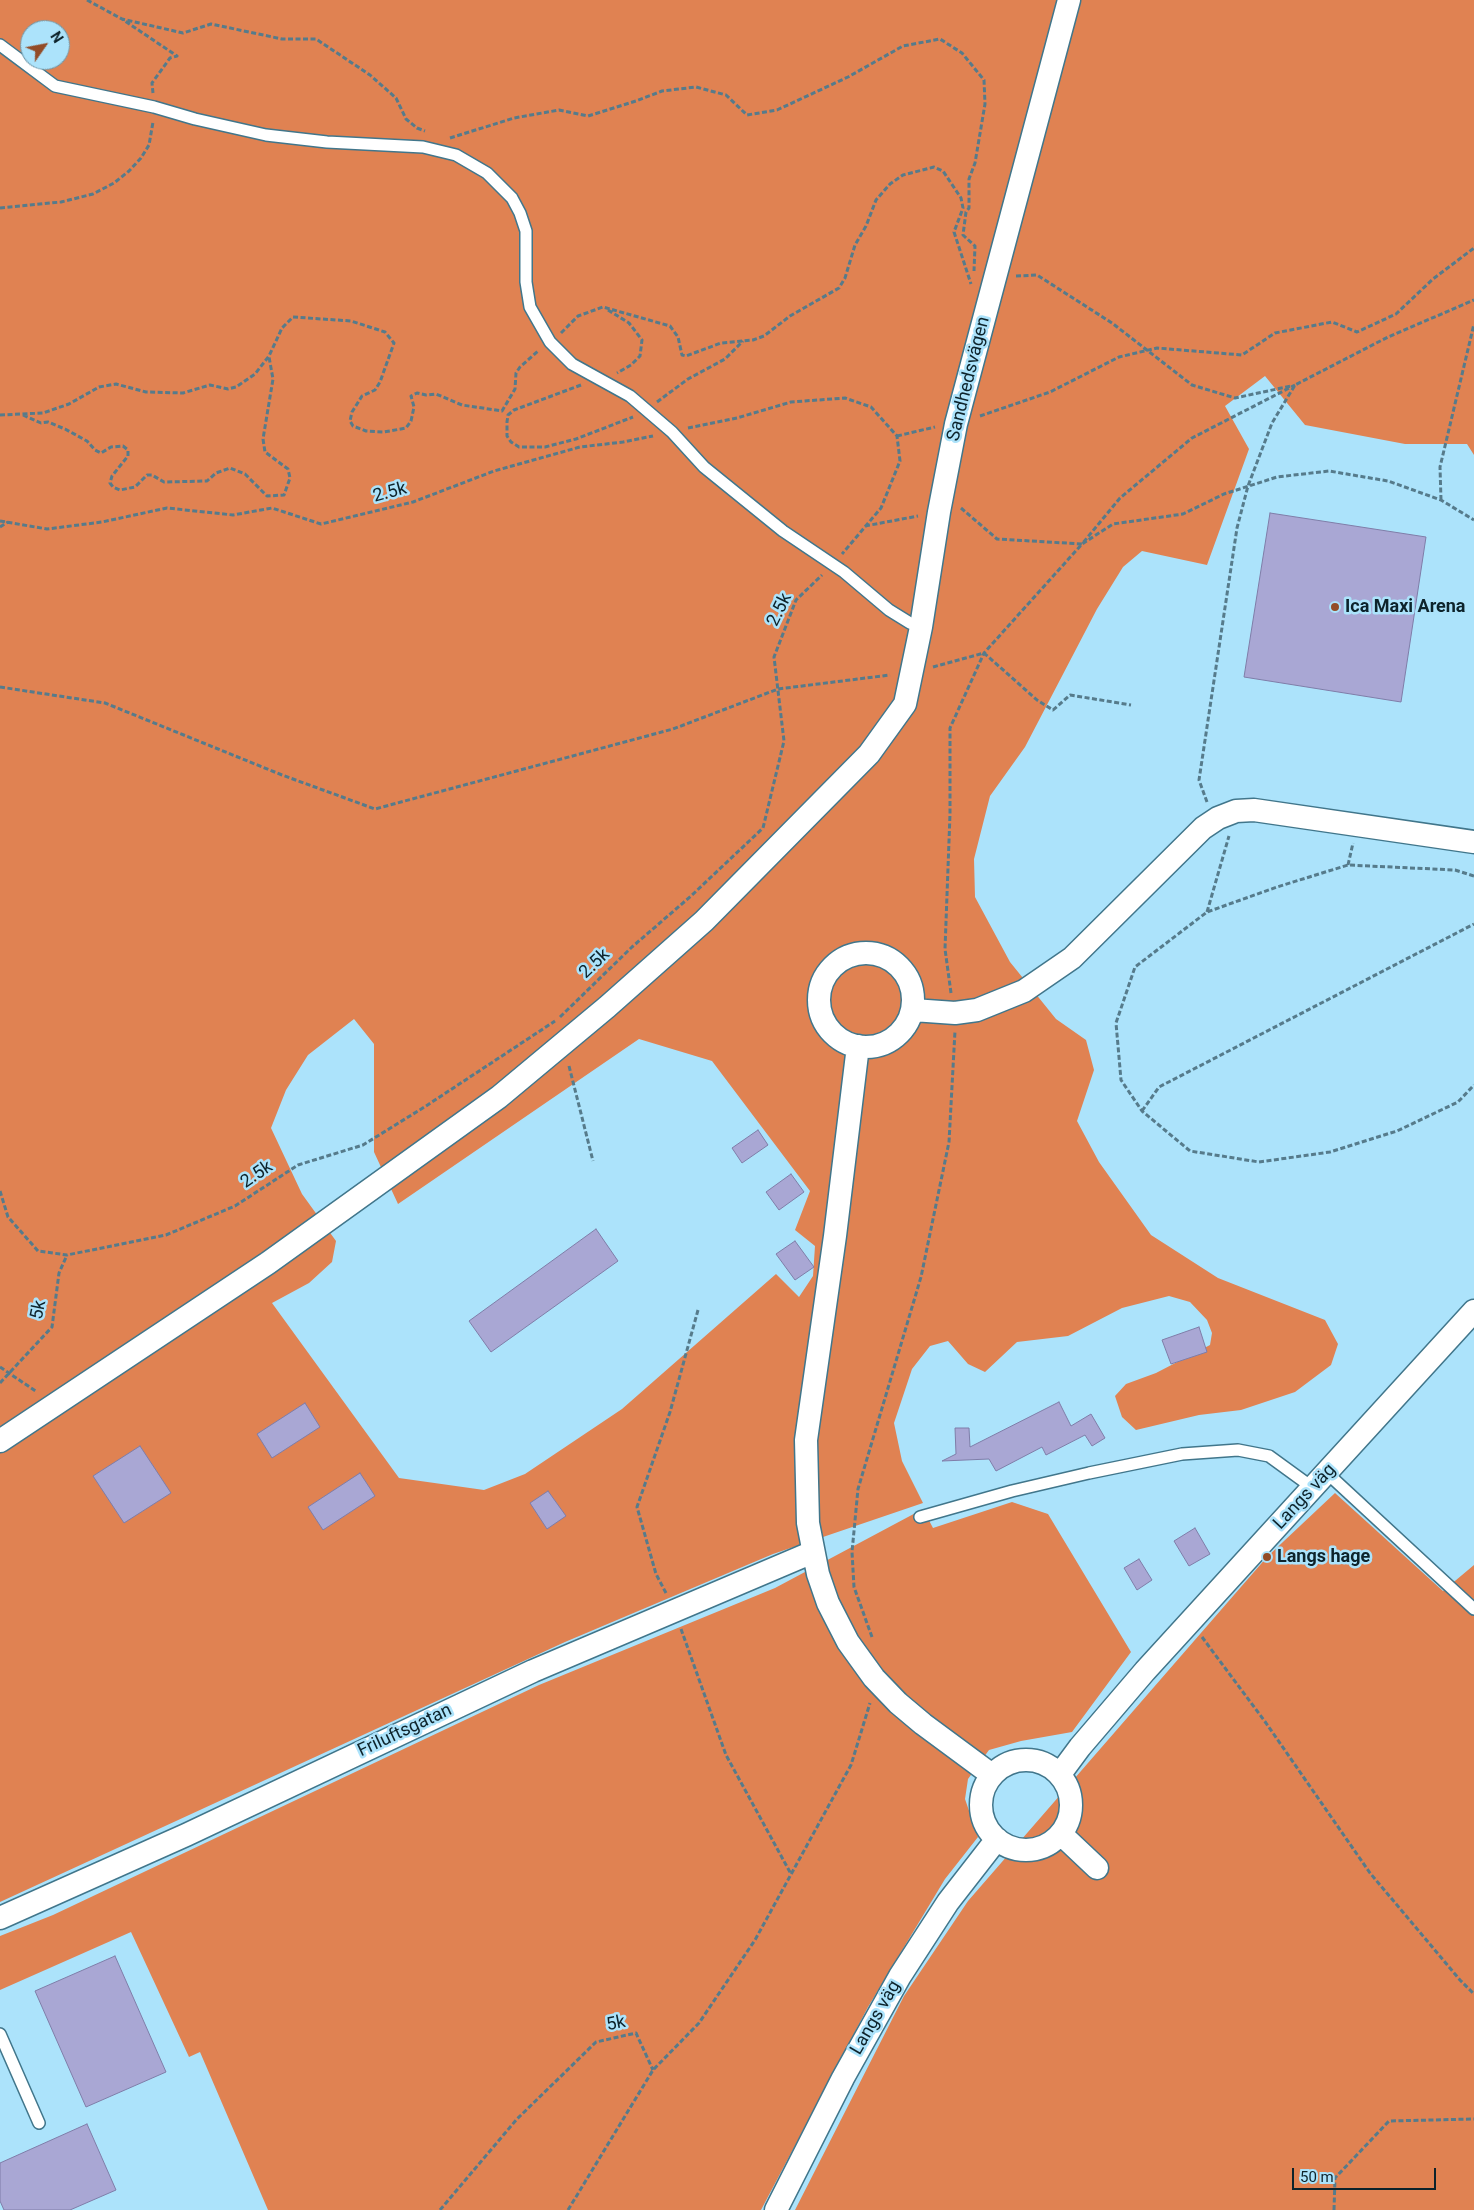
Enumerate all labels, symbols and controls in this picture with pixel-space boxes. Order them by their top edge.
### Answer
north arrow [20,20,70,70]
text: N [47,29,66,46]
street label: Sandhedsvägen [943,315,995,443]
street label: 2.5k [371,478,409,508]
street label: 2.5k [763,590,797,630]
place label: Ica Maxi Arena [1345,596,1465,618]
marker: Ica Maxi Arena [1329,601,1341,613]
street label: 2.5k [575,944,615,984]
street label: 2.5k [237,1157,277,1193]
street label: 5k [26,1298,52,1322]
street label: Langs väg [1269,1460,1341,1534]
place label: Langs hage [1277,1546,1370,1568]
marker: Langs hage [1261,1551,1273,1563]
street label: Friluftsgatan [354,1700,456,1762]
street label: Langs väg [846,1977,906,2059]
street label: 5k [604,2012,628,2036]
scale bar [1294,2158,1438,2190]
text: 50 m [1300,2168,1334,2186]

